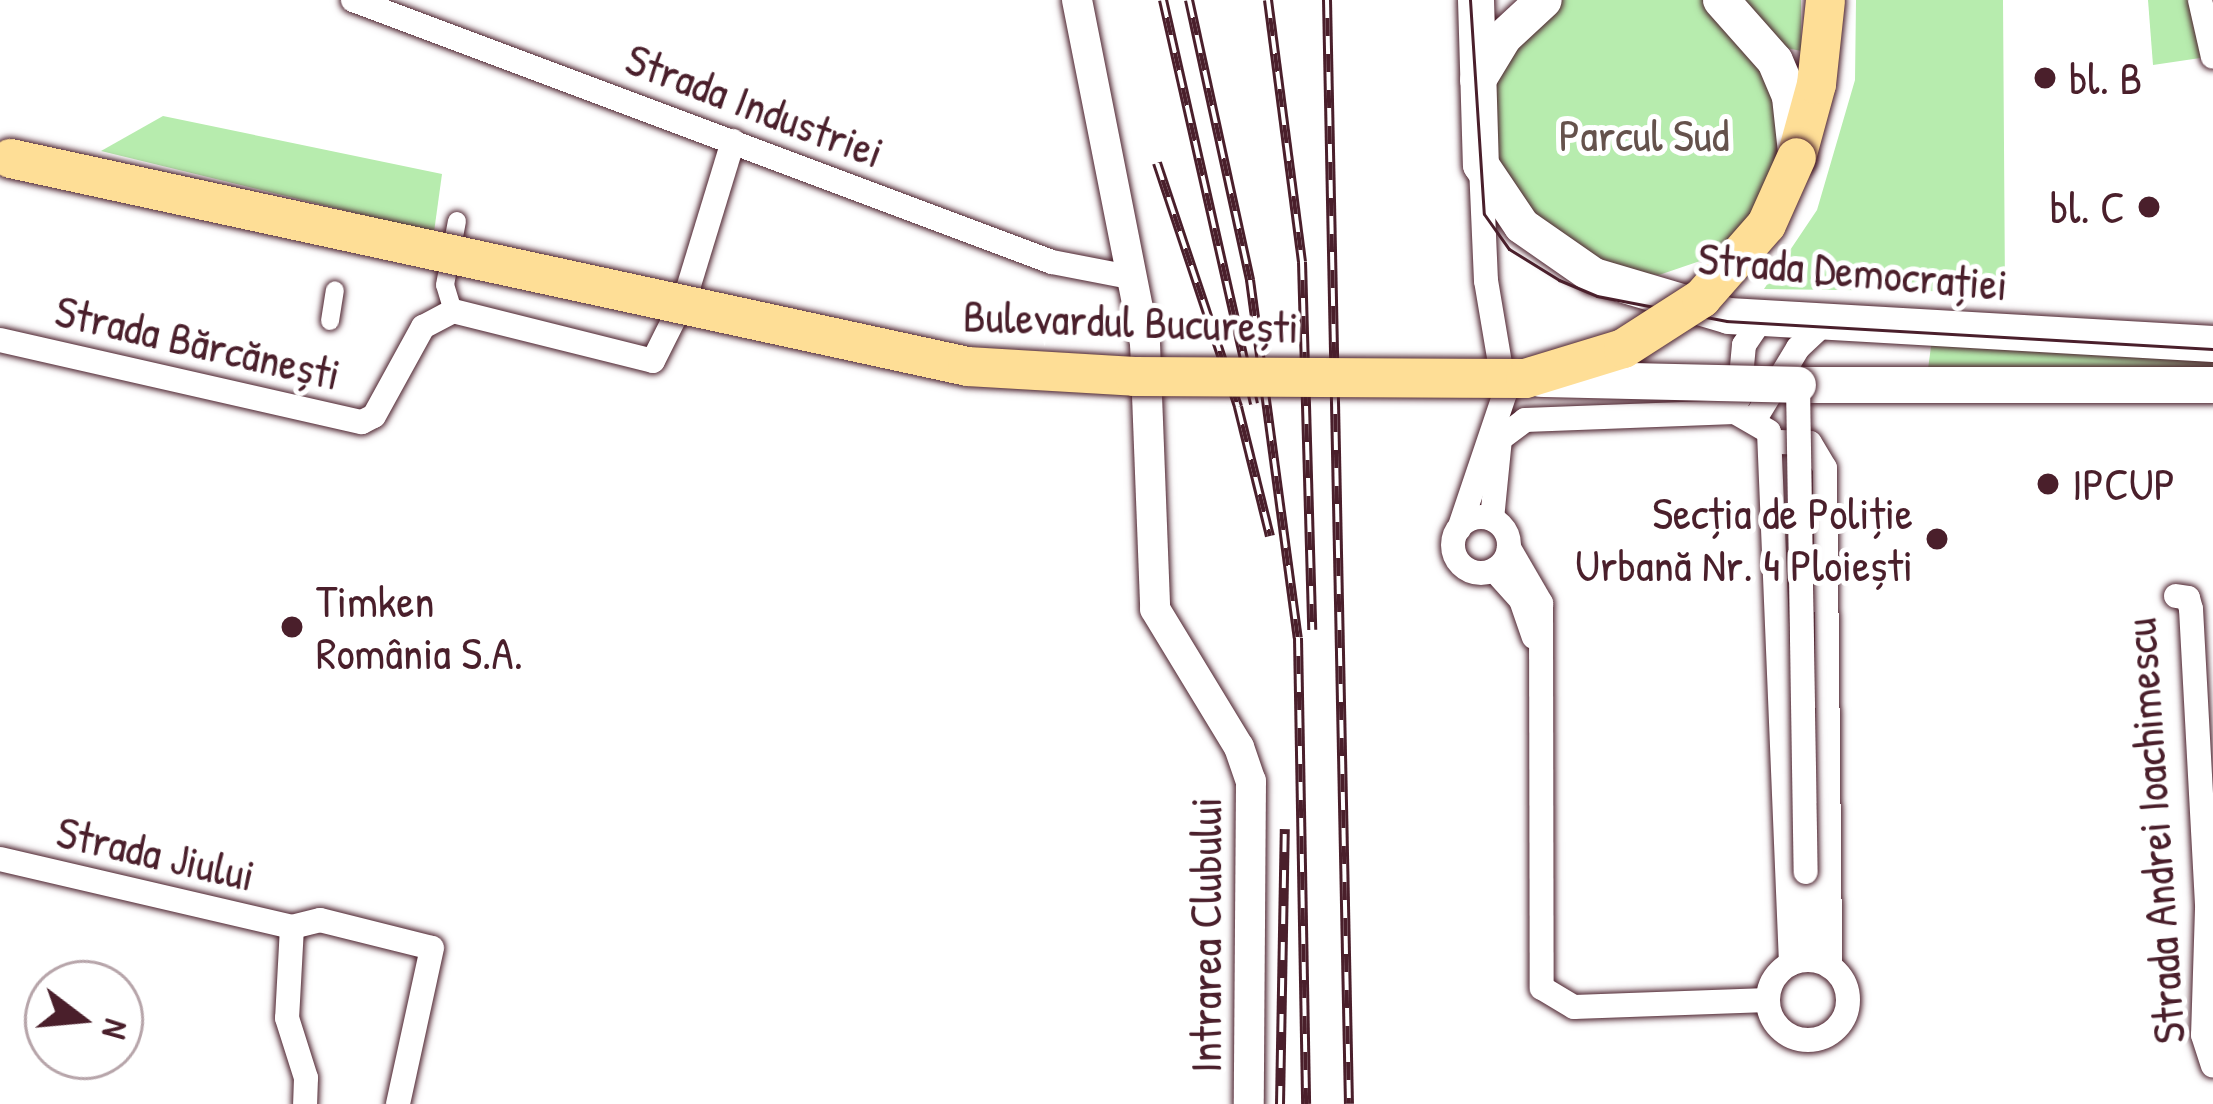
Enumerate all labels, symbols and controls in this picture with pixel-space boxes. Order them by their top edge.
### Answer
street label: Strada Industriei [619,31,891,179]
place label: bl. B [2069,51,2142,105]
marker: bl. B [2032,65,2058,91]
park label: Parcul Sud [1559,108,1729,162]
place label: bl. C [2050,180,2125,234]
marker: bl. C [2136,194,2162,220]
street label: Strada Democrației [1696,231,2010,311]
street label: Strada Bărcănești [50,283,346,401]
street label: Bulevardul București [962,288,1300,354]
place label: IPCUP [2072,457,2175,511]
marker: IPCUP [2035,471,2061,497]
place label: Secția de Poliție Urbană Nr. 4 Ploiești [1575,486,1913,592]
marker: Secția de Poliție Urbană Nr. 4 Ploiești [1924,526,1950,552]
place label: Timken România S.A. [316,574,523,680]
marker: Timken România S.A. [279,614,305,640]
street label: Strada Andrei Ioachimescu [2112,617,2196,1045]
street label: Intrarea Clubului [1178,797,1232,1073]
street label: Strada Jiului [52,804,260,902]
north arrow [24,960,144,1080]
text: N [92,1015,139,1044]

